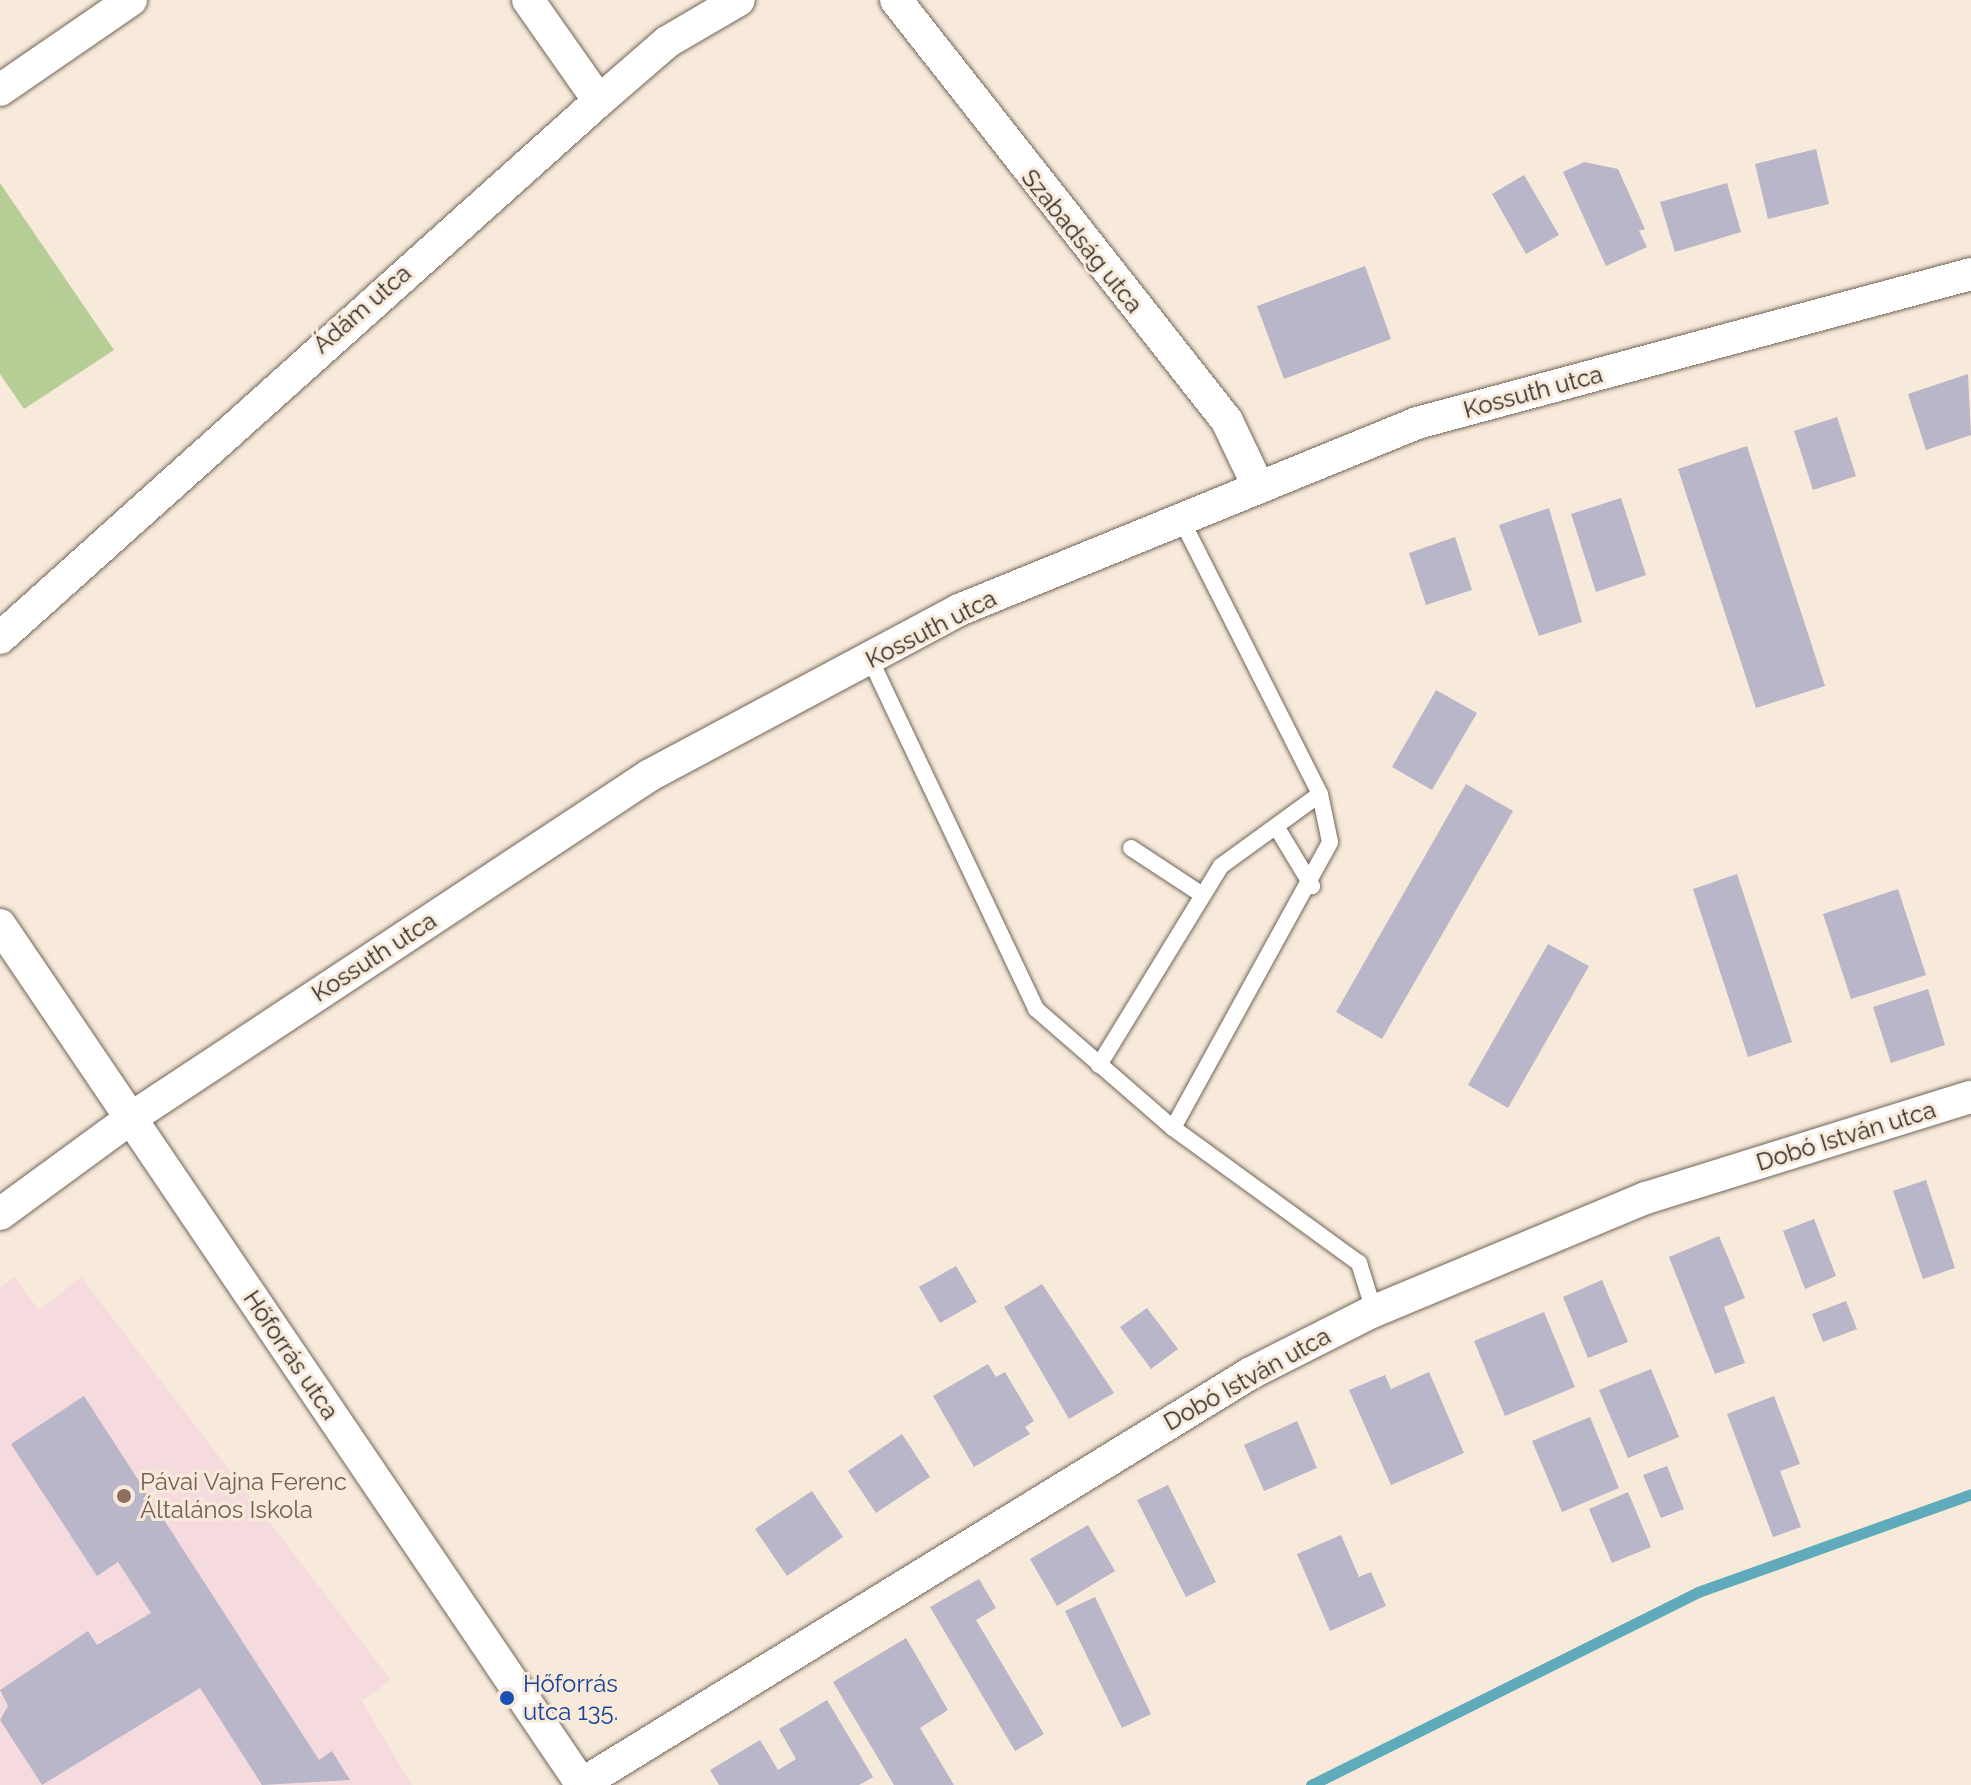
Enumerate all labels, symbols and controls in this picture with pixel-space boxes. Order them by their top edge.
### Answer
street label: Szabadság utca [1015,163,1149,319]
street label: Ádám utca [307,259,417,359]
street label: Kossuth utca [1460,360,1606,424]
street label: Kossuth utca [861,584,1001,674]
street label: Kossuth utca [306,906,442,1008]
street label: Dobó István utca [1753,1095,1939,1177]
street label: Hőforrás utca [237,1285,345,1425]
street label: Dobó István utca [1159,1321,1335,1437]
place label: Pávai Vajna Ferenc Általános Iskola [140,1468,348,1524]
marker: Pávai Vajna Ferenc Általános Iskola [115,1487,133,1505]
place label: Hőforrás utca 135. [523,1670,618,1726]
marker: Hőforrás utca 135. [498,1689,516,1707]

